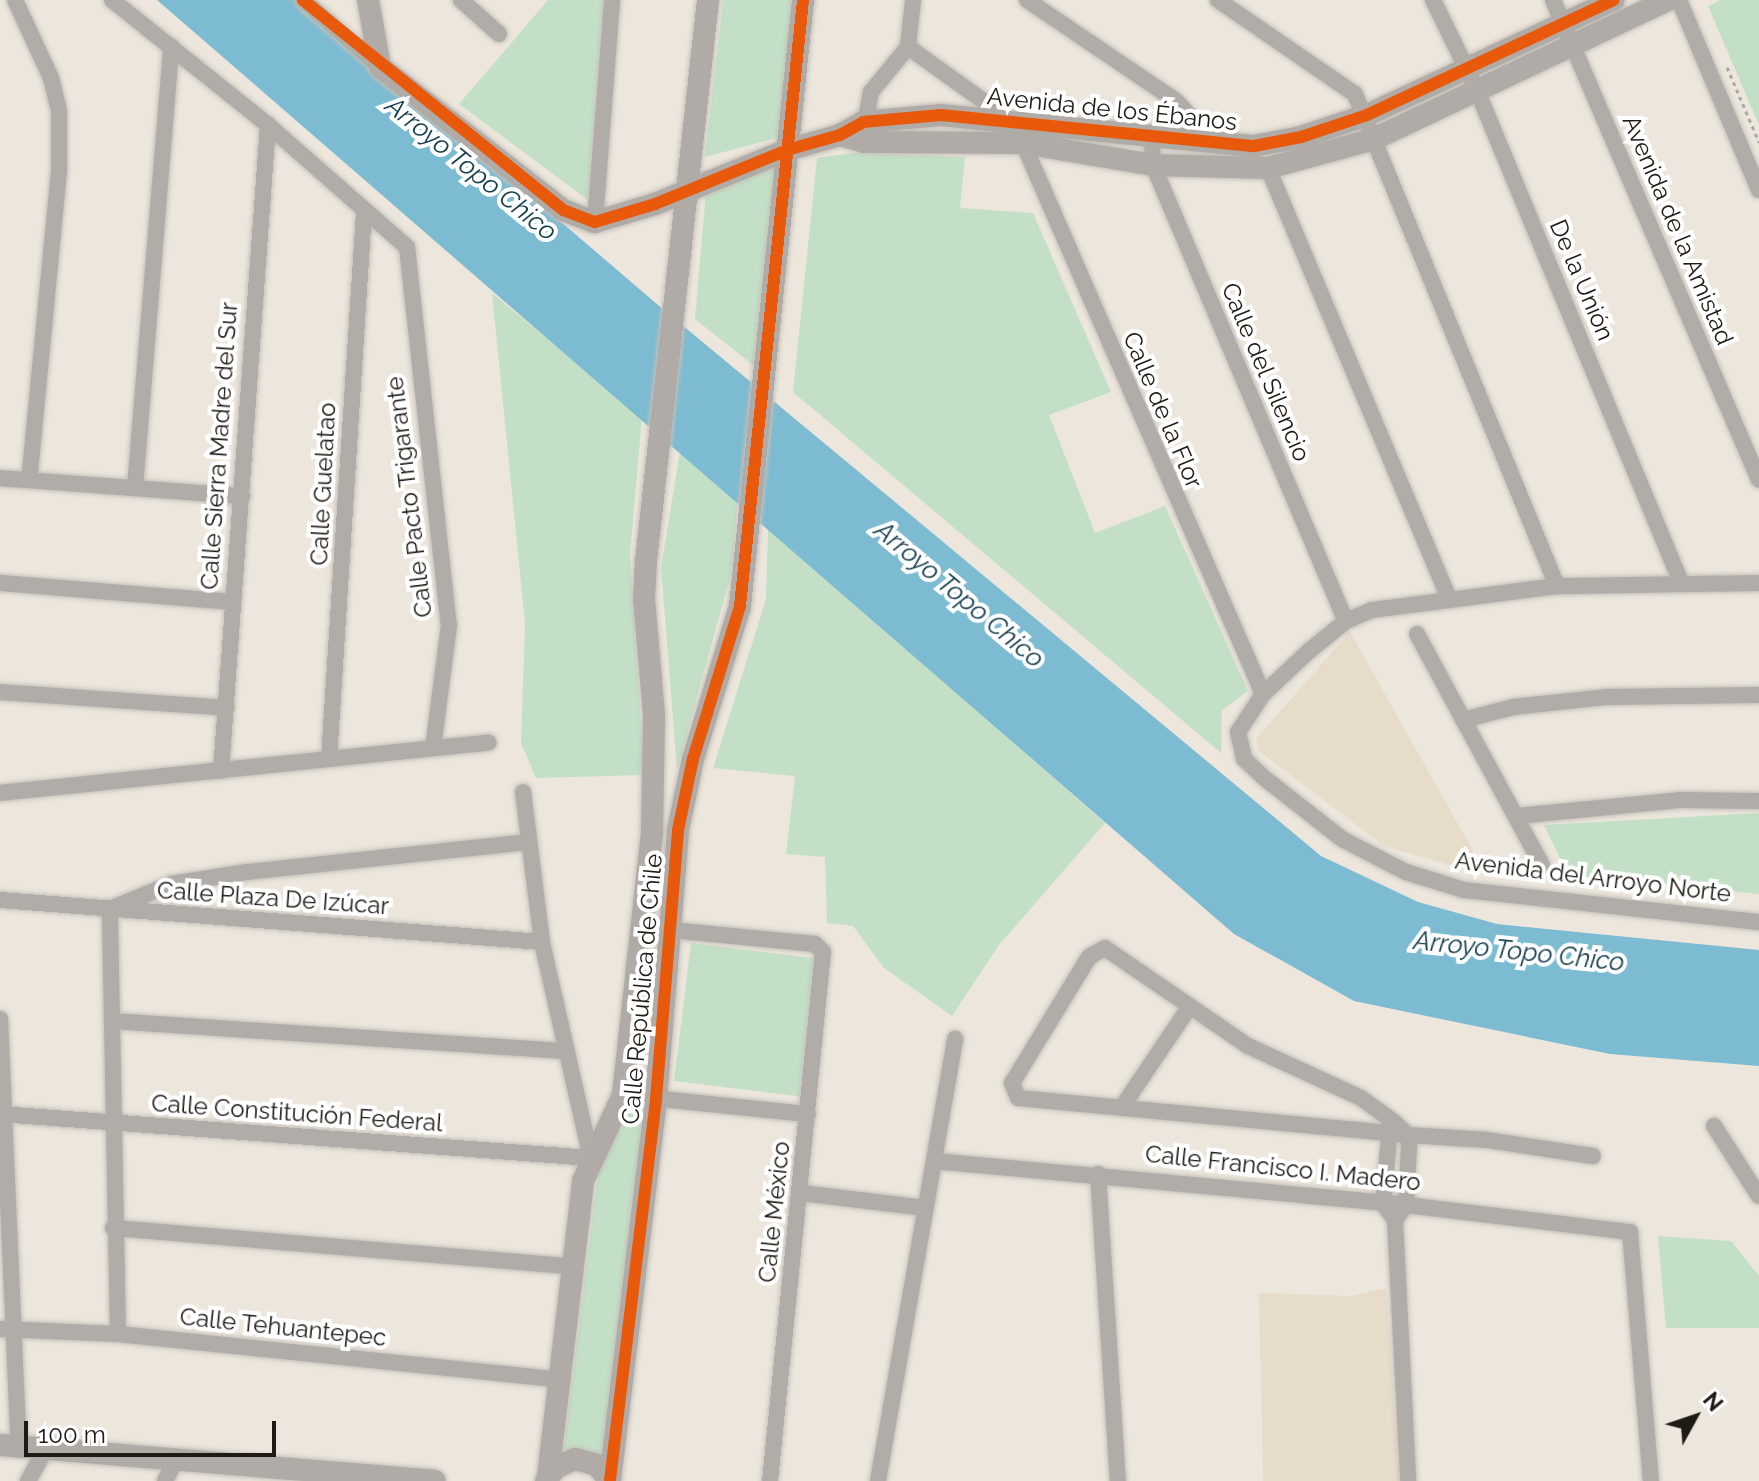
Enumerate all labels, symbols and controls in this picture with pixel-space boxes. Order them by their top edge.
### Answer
street label: Avenida de los Ébanos [986,82,1238,136]
water label: Arroyo Topo Chico [379,90,563,248]
street label: Avenida de la Amistad [1616,111,1740,349]
street label: De la Unión [1544,215,1620,345]
street label: Calle del Silencio [1215,278,1317,466]
street label: Calle Sierra Madre del Sur [195,301,243,591]
street label: Calle de la Flor [1117,327,1209,493]
street label: Calle Pacto Trigarante [380,374,438,620]
street label: Calle Guelatao [304,402,342,566]
water label: Arroyo Topo Chico [868,515,1050,675]
street label: Avenida del Arroyo Norte [1453,846,1733,908]
street label: Calle República de Chile [616,852,668,1126]
street label: Calle Plaza De Izúcar [156,876,390,920]
water label: Arroyo Topo Chico [1412,925,1626,979]
street label: Calle Constitución Federal [150,1088,444,1138]
street label: Calle Francisco I. Madero [1144,1139,1422,1197]
street label: Calle México [752,1140,796,1284]
street label: Calle Tehuantepec [178,1302,388,1352]
north arrow [1655,1377,1735,1457]
text: N [1698,1387,1729,1416]
scale bar [28,1405,280,1455]
text: 100 m [38,1420,106,1449]

